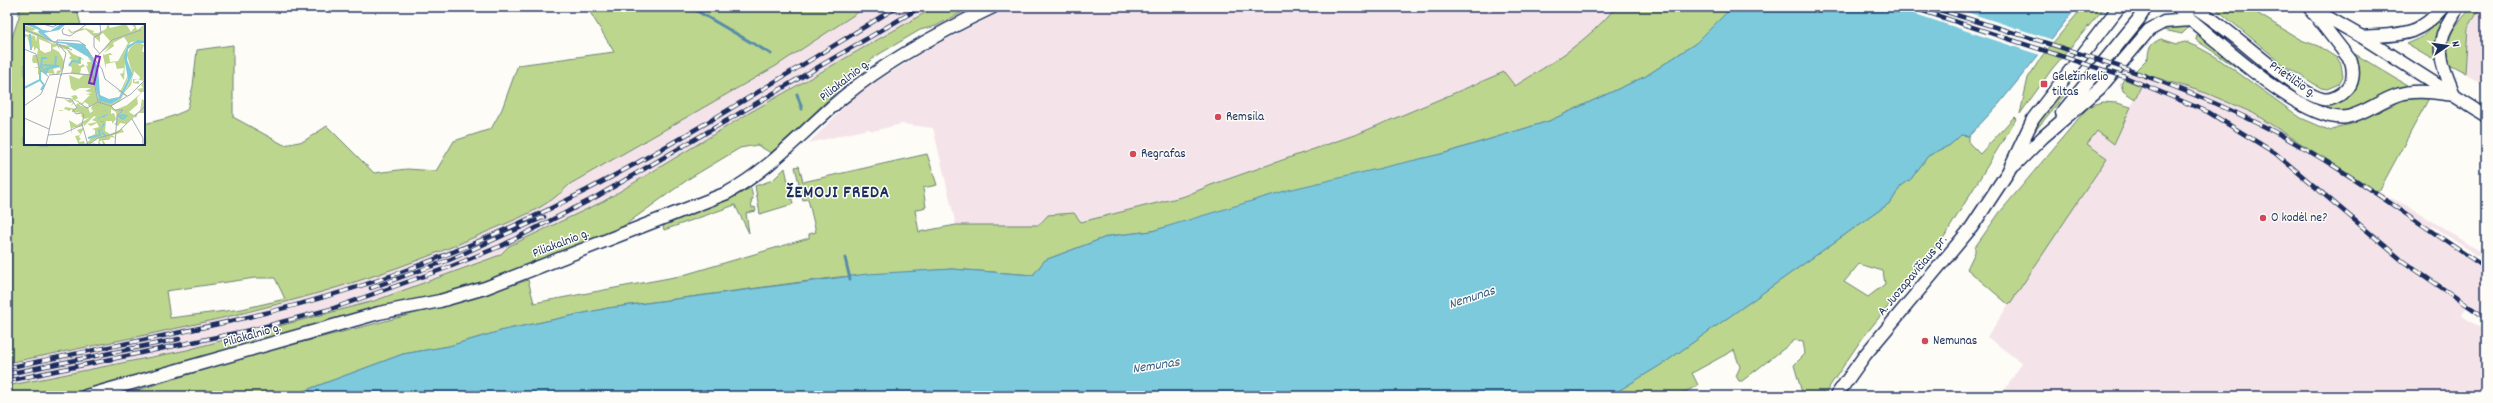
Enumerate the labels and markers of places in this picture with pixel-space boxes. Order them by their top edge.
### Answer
place label: Geležinkelio tiltas [2052,68,2109,102]
marker: Geležinkelio tiltas [2039,79,2049,89]
place label: Remsila [1226,108,1265,127]
marker: Remsila [1213,112,1223,122]
place label: Regrafas [1141,145,1186,164]
marker: Regrafas [1128,149,1138,159]
place label: O kodėl ne? [2271,209,2327,228]
marker: O kodėl ne? [2258,213,2268,223]
place label: Nemunas [1933,332,1977,351]
marker: Nemunas [1920,336,1930,346]

